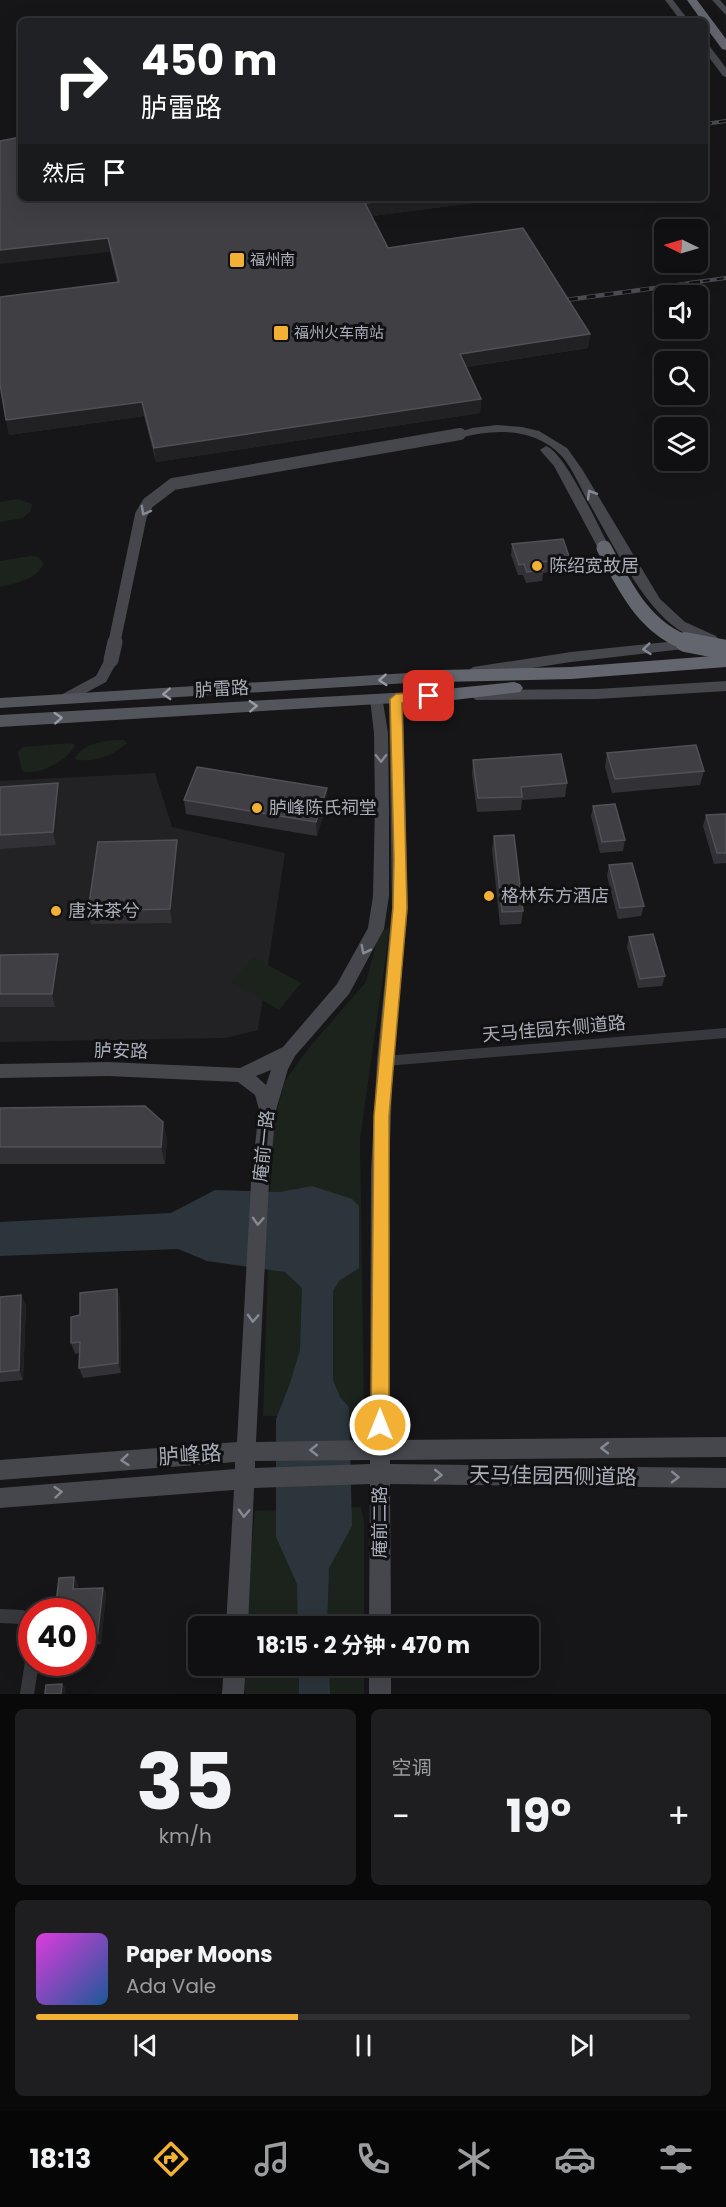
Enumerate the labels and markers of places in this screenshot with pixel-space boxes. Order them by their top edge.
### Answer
place label: 福州南 [250,249,295,270]
marker: 福州南 [228,251,246,269]
place label: 福州火车南站 [294,322,384,343]
marker: 福州火车南站 [272,324,290,342]
place label: 陈绍宽故居 [549,553,639,578]
marker: 陈绍宽故居 [530,559,544,573]
pin [403,670,454,721]
place label: 胪峰陈氏祠堂 [269,795,377,820]
marker: 胪峰陈氏祠堂 [250,801,264,815]
place label: 格林东方酒店 [501,883,609,908]
marker: 格林东方酒店 [482,889,496,903]
place label: 唐沫茶兮 [68,898,140,923]
marker: 唐沫茶兮 [49,904,63,918]

